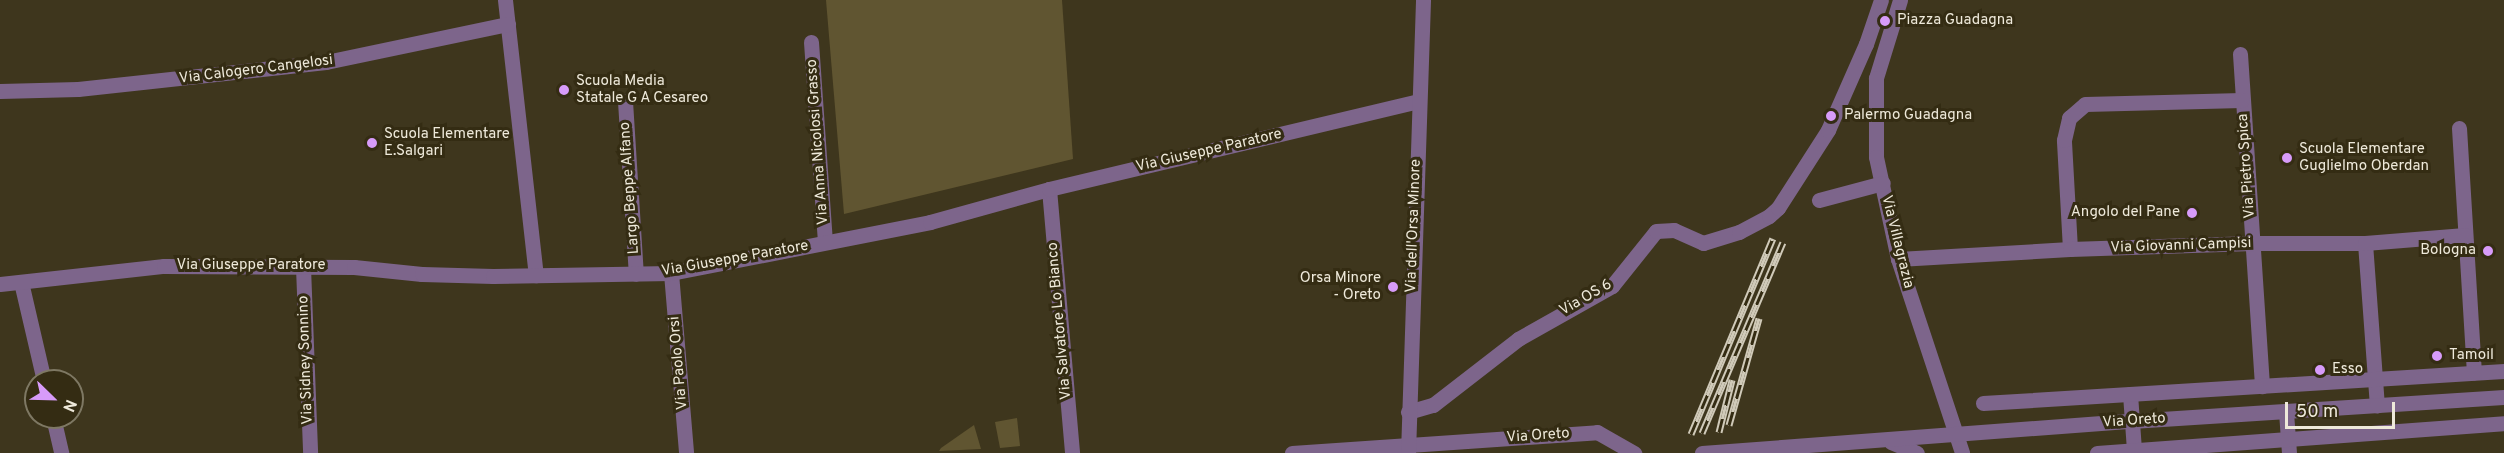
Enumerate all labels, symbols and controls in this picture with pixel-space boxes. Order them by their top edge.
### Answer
place label: Piazza Guadagna [1897,12,2013,30]
marker: Piazza Guadagna [1878,14,1892,28]
street label: Via Calogero Cangelosi [178,52,334,88]
street label: Via Anna Nicolosi Grasso [803,58,833,226]
place label: Scuola Media Statale G A Cesareo [576,72,709,107]
marker: Scuola Media Statale G A Cesareo [557,83,571,97]
marker: Palermo Guadagna [1822,107,1840,125]
place label: Palermo Guadagna [1844,107,1972,125]
street label: Via Pietro Spica [2234,113,2260,219]
street label: Largo Beppe Alfano [616,121,644,255]
place label: Scuola Elementare E.Salgari [384,125,510,160]
street label: Via Giuseppe Paratore [1134,125,1284,177]
marker: Scuola Elementare E.Salgari [365,136,379,150]
place label: Scuola Elementare Guglielmo Oberdan [2299,140,2429,175]
marker: Scuola Elementare Guglielmo Oberdan [2280,151,2294,165]
street label: Via dell'Orsa Minore [1403,159,1425,293]
street label: Via Villagrazia [1877,193,1917,291]
place label: Angolo del Pane [2071,204,2180,222]
marker: Angolo del Pane [2185,206,2199,220]
street label: Via Giovanni Campisi [2110,235,2252,257]
street label: Via Giuseppe Paratore [660,237,810,281]
street label: Via Salvatore Lo Bianco [1044,241,1076,401]
place label: Bologna [2420,242,2476,260]
marker: Bologna [2481,244,2495,258]
street label: Via Giuseppe Paratore [176,257,326,275]
place label: Orsa Minore - Oreto [1300,269,1381,304]
street label: Via OS 6 [1557,276,1615,320]
marker: Orsa Minore - Oreto [1386,280,1400,294]
street label: Via Sidney Sonnino [295,295,317,425]
street label: Via Paolo Orsi [666,315,692,411]
place label: Tamoil [2449,347,2494,365]
marker: Tamoil [2430,349,2444,363]
place label: Esso [2332,361,2363,379]
marker: Esso [2313,363,2327,377]
north arrow [24,369,84,429]
scale bar [2288,390,2398,428]
text: N [57,396,80,414]
text: 50 m [2296,401,2338,424]
street label: Via Oreto [2102,410,2166,432]
street label: Via Oreto [1506,425,1570,447]

